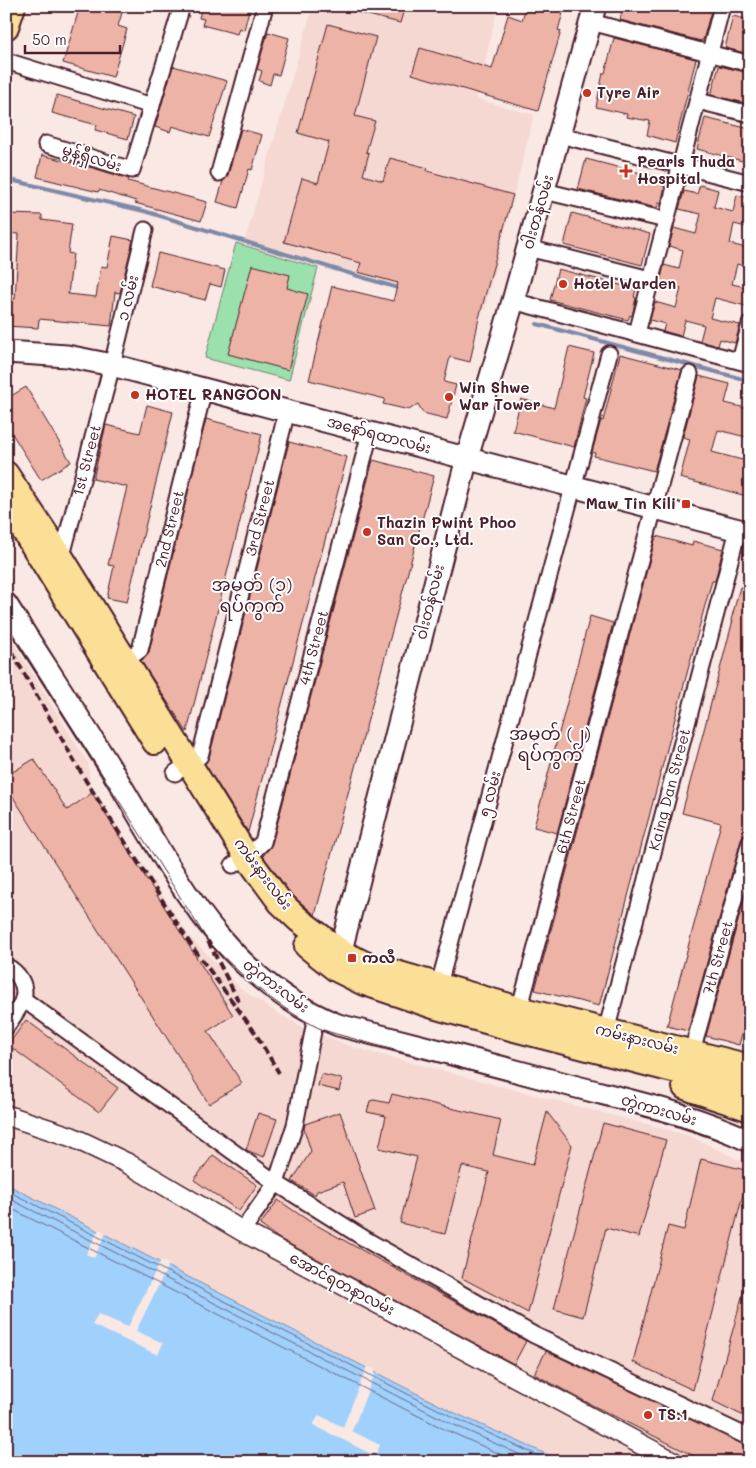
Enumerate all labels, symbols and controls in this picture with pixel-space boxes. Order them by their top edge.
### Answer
scale bar [25,22,120,54]
text: 50 m [32,29,67,49]
place label: Tyre Air [597,82,660,102]
marker: Tyre Air [581,87,593,99]
street label: မွန်ရှီလမ်း [59,139,124,178]
place label: Pearls Thuda Hospital [637,151,735,188]
marker: Pearls Thuda Hospital [619,164,633,178]
street label: ဝါးတန်လမ်း [517,172,560,252]
street label: ၁ လမ်း [112,273,142,323]
place label: Hotel Warden [573,273,676,293]
marker: Hotel Warden [557,278,569,290]
place label: Win Shwe War Tower [459,377,541,414]
place label: HOTEL RANGOON [145,384,281,404]
marker: HOTEL RANGOON [129,389,141,401]
marker: Win Shwe War Tower [443,391,455,403]
street label: အနော်ရထာလမ်း [324,411,433,460]
street label: 1st Street [67,422,105,498]
street label: 3rd Street [240,477,278,558]
street label: 2nd Street [150,488,188,569]
place label: Maw Tin Kili [586,493,676,513]
marker: Maw Tin Kili [680,498,692,510]
place label: Thazin Pwint Phoo San Co., Ltd. [377,512,516,549]
marker: Thazin Pwint Phoo San Co., Ltd. [361,526,373,538]
street label: ဝါးတန်လမ်း [410,562,451,642]
district label: အမှတ် (၁) ရပ်ကွက် [212,572,292,621]
street label: 4th Street [294,608,332,687]
district label: အမှတ် (၂) ရပ်ကွက် [509,721,591,770]
street label: Kaing Dan Street [643,726,694,852]
street label: ၅ လမ်း [473,768,508,820]
street label: 6th Street [551,776,590,856]
street label: ကမ်းနားလမ်း [228,833,297,915]
street label: 7th Street [697,918,737,997]
place label: ကလီ [362,947,395,967]
marker: ကလီ [346,952,358,964]
street label: တွဲကားလမ်း [238,954,314,1018]
street label: ကမ်းနားလမ်း [593,1018,681,1061]
street label: တွဲကားလမ်း [618,1089,700,1131]
street label: အောင်ရတနာလမ်း [285,1247,399,1322]
place label: TS.1 [658,1404,688,1424]
marker: TS.1 [642,1409,654,1421]

